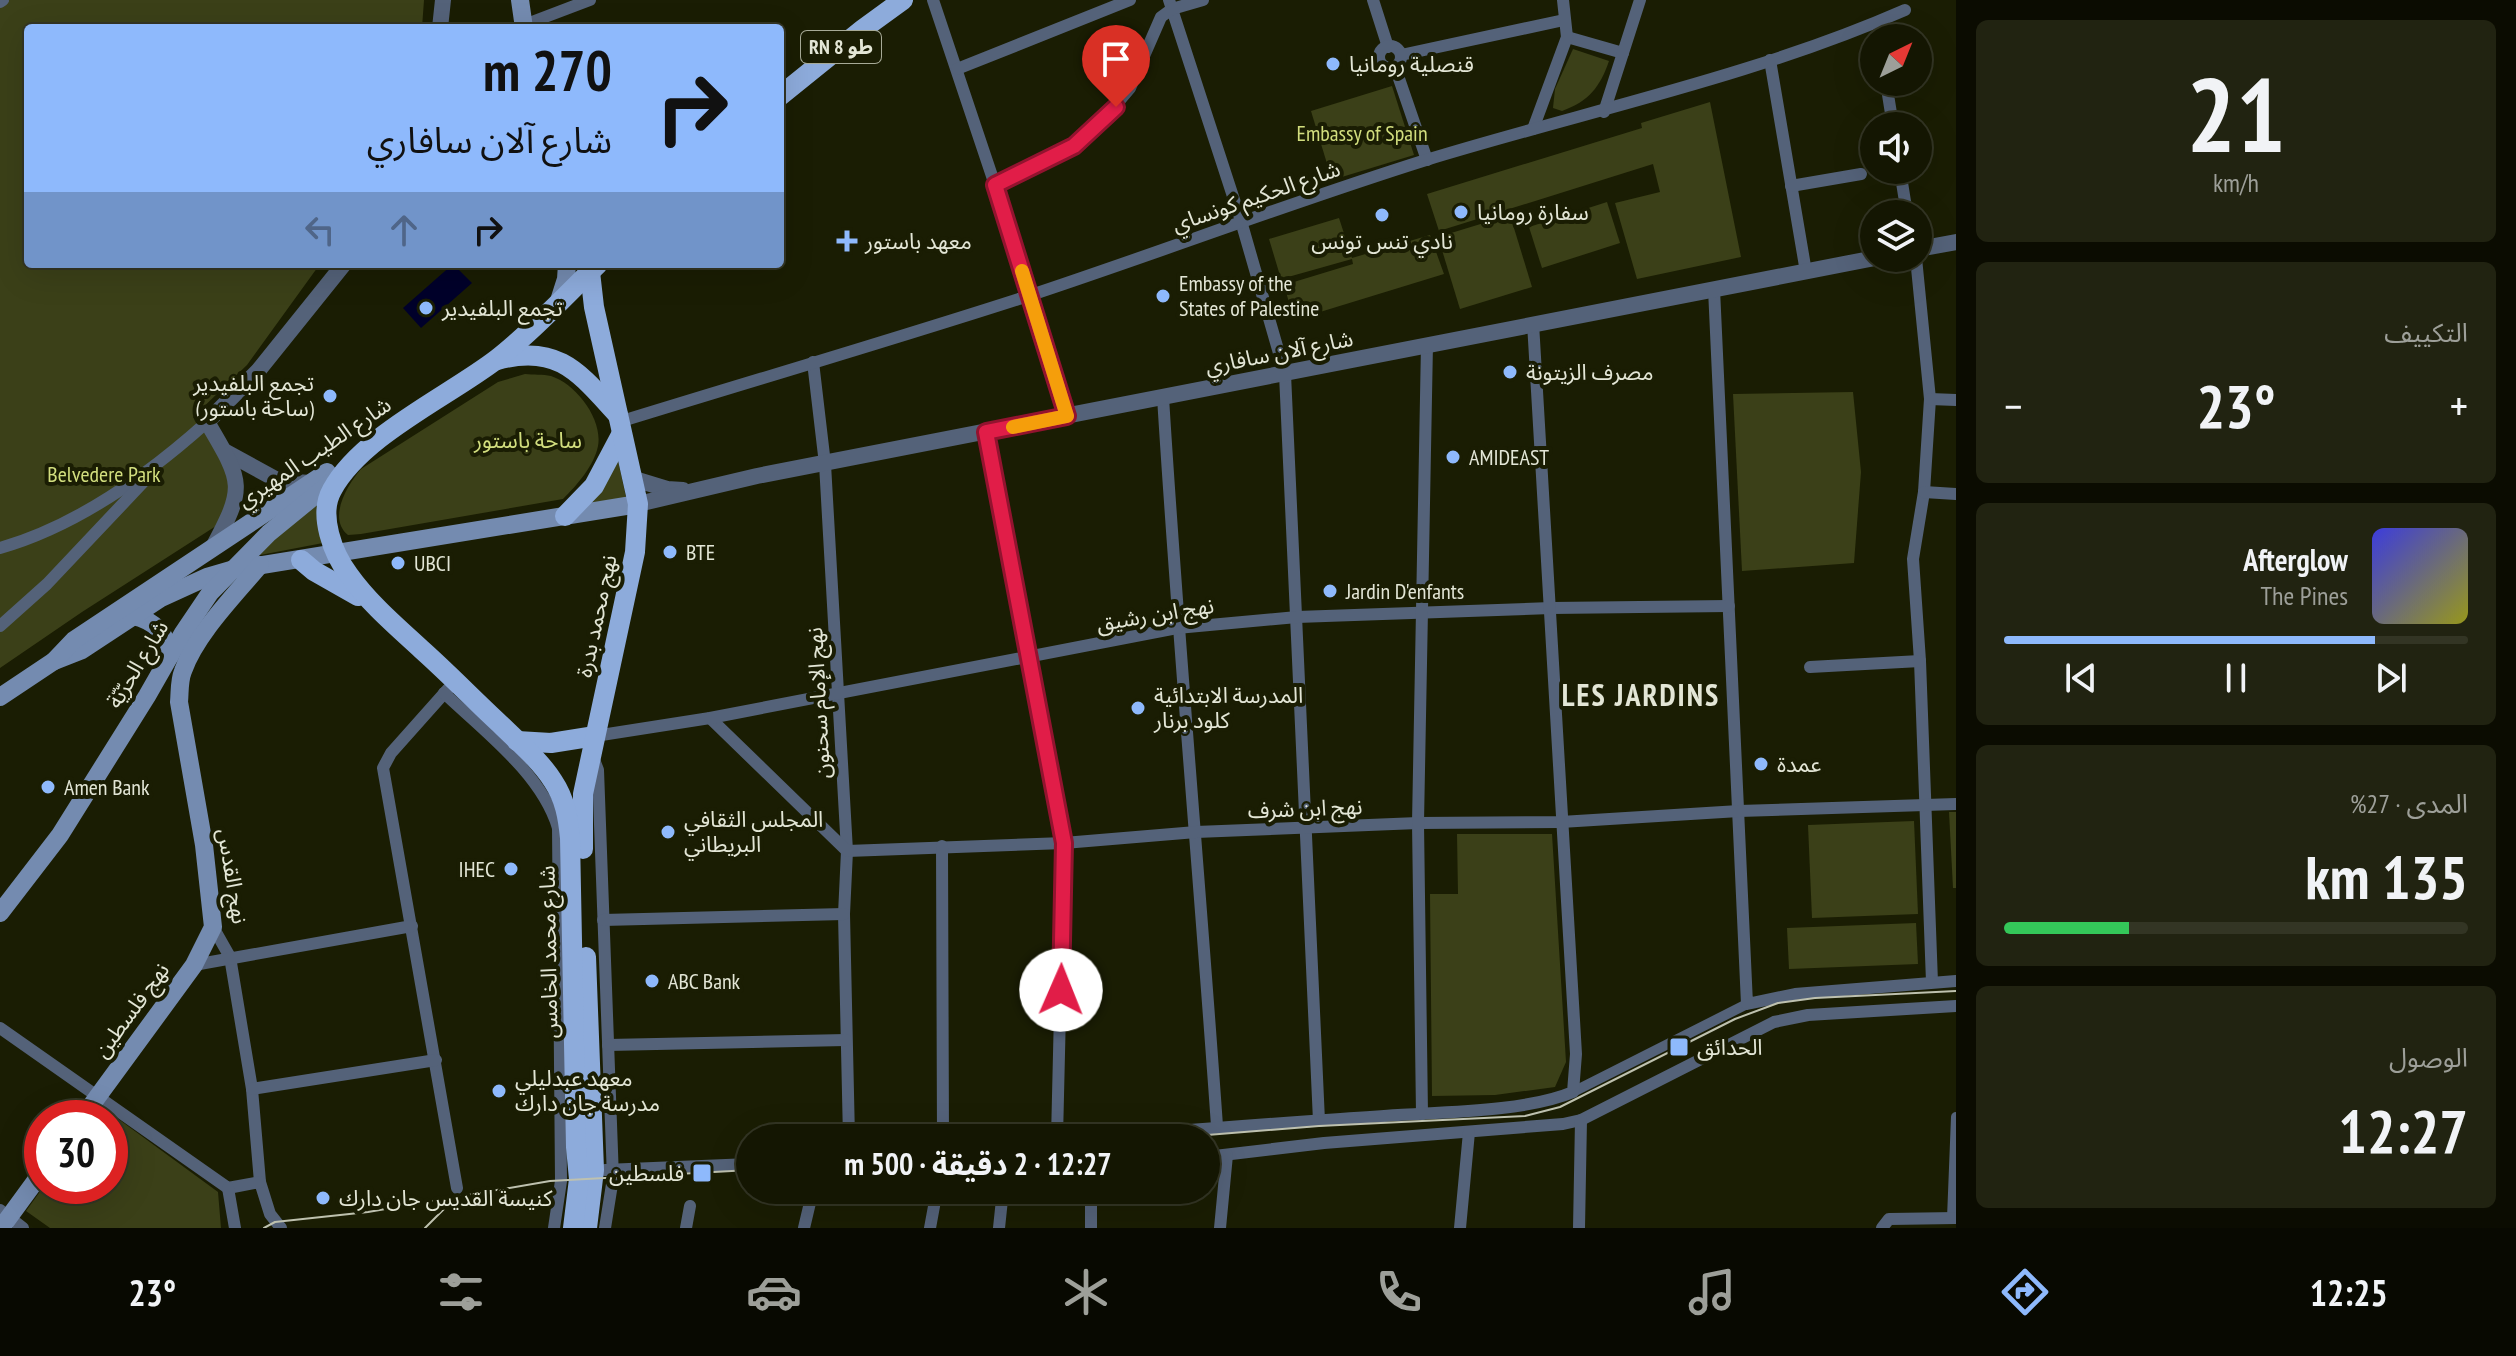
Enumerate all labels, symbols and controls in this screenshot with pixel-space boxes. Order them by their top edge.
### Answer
north arrow [1860,24,1932,96]
map controls [1860,24,1932,272]
pin [1082,25,1150,107]
road number: RN 8 طو [801,31,881,63]
text: 270 m [483,34,612,106]
icon: arrive [1094,37,1138,81]
text: 21 [2186,46,2286,181]
place label: قنصلية رومانيا [1349,50,1474,78]
marker: قنصلية رومانيا [1324,55,1342,73]
icon: right [640,56,744,160]
button: sound [1860,112,1932,184]
text: شارع آلان سافاري [367,116,612,163]
park label: Embassy of Spain [1296,119,1428,147]
street label: شارع الحكيم كونساي [1168,154,1345,241]
text: km/h [2213,166,2259,199]
place label: سفارة رومانيا [1477,198,1589,226]
button: layers [1860,200,1932,272]
marker: سفارة رومانيا [1452,203,1470,221]
marker: نادي تنس تونس [1373,206,1391,224]
icon: left [298,208,342,252]
icon: ahead [382,208,426,252]
icon: right [466,208,510,252]
place label: معهد باستور [864,227,972,255]
place label: نادي تنس تونس [1311,227,1453,258]
marker: معهد باستور [836,230,858,252]
place label: Embassy of the States of Palestine [1179,269,1319,322]
marker: Embassy of the States of Palestine [1154,287,1172,305]
place label: تجمع البلفيدير [441,294,563,325]
marker: تجمع البلفيدير [417,299,435,317]
text: التكييف [2384,316,2468,349]
street label: شارع آلان سافاري [1203,324,1356,383]
place label: مصرف الزيتونة [1526,358,1654,386]
marker: مصرف الزيتونة [1501,363,1519,381]
text: 23° [2196,367,2276,445]
place label: تجمع البلفيدير (ساحة باستور) [192,369,315,422]
text: − [2004,377,2022,434]
text: + [2450,377,2468,434]
marker: تجمع البلفيدير (ساحة باستور) [321,387,339,405]
street label: شارع الطيب المهيري [232,390,398,516]
park label: ساحة باستور [473,426,582,454]
place label: AMIDEAST [1469,443,1549,471]
marker: AMIDEAST [1444,448,1462,466]
park label: Belvedere Park [47,460,161,488]
place label: BTE [686,538,715,566]
text: Afterglow [2243,540,2348,579]
marker: BTE [661,543,679,561]
place label: UBCI [414,549,451,577]
street label: نهج محمد بدرة [569,552,626,680]
marker: UBCI [389,554,407,572]
place label: Jardin D'enfants [1345,577,1464,605]
text: The Pines [2260,579,2348,612]
marker: Jardin D'enfants [1321,582,1339,600]
street label: نهج ابن رشيق [1094,591,1216,640]
street label: شارع الحرّيّة [100,615,177,715]
street label: نهج الإمام سحنون [800,626,839,779]
icon: previous [2059,656,2103,700]
icon: pause [2214,656,2258,700]
icon: next [2369,656,2413,700]
district label: LES JARDINS [1562,675,1720,714]
place label: المدرسة الابتدائية كلود برنار [1153,681,1303,734]
marker: المدرسة الابتدائية كلود برنار [1129,699,1147,717]
place label: عمدة [1777,750,1821,778]
marker: عمدة [1752,755,1770,773]
place label: Amen Bank [64,773,150,801]
marker: Amen Bank [39,778,57,796]
text: المدى · 27% [2350,787,2468,820]
street label: نهج ابن شرف [1247,792,1363,827]
place label: المجلس الثقافي البريطاني [684,805,823,861]
marker: المجلس الثقافي البريطاني [659,823,677,841]
street label: نهج القدس [209,826,254,926]
text: 135 km [2305,838,2468,916]
place label: IHEC [459,855,495,883]
marker: IHEC [502,860,520,878]
street label: شارع محمد الخامس [532,865,567,1039]
position arrow [1019,948,1103,1032]
street label: نهج فلسطين [87,957,177,1065]
place label: ABC Bank [668,967,741,995]
marker: ABC Bank [643,972,661,990]
place label: الحدائق [1697,1033,1763,1061]
marker: الحدائق [1668,1036,1690,1058]
text: الوصول [2389,1041,2468,1074]
place label: معهد عبدليلي مدرسة جان دارك [515,1064,660,1117]
marker: معهد عبدليلي مدرسة جان دارك [490,1082,508,1100]
text: 12:27 [2338,1092,2468,1170]
speed limit sign: 30 [24,1100,128,1204]
text: 12:27 · 2 دقيقة · 500 m [844,1144,1112,1183]
place label: فلسطين [609,1159,684,1187]
marker: فلسطين [691,1162,713,1184]
place label: كنيسة القديس جان دارك [339,1184,553,1212]
marker: كنيسة القديس جان دارك [314,1189,332,1207]
icon: filters [433,1264,489,1320]
icon: car [746,1264,802,1320]
icon: climate [1058,1264,1114,1320]
icon: phone [1371,1264,1427,1320]
icon: music [1684,1264,1740,1320]
icon: directions [1997,1264,2053,1320]
text: 23° [129,1269,176,1316]
text: 12:25 [2310,1269,2388,1316]

